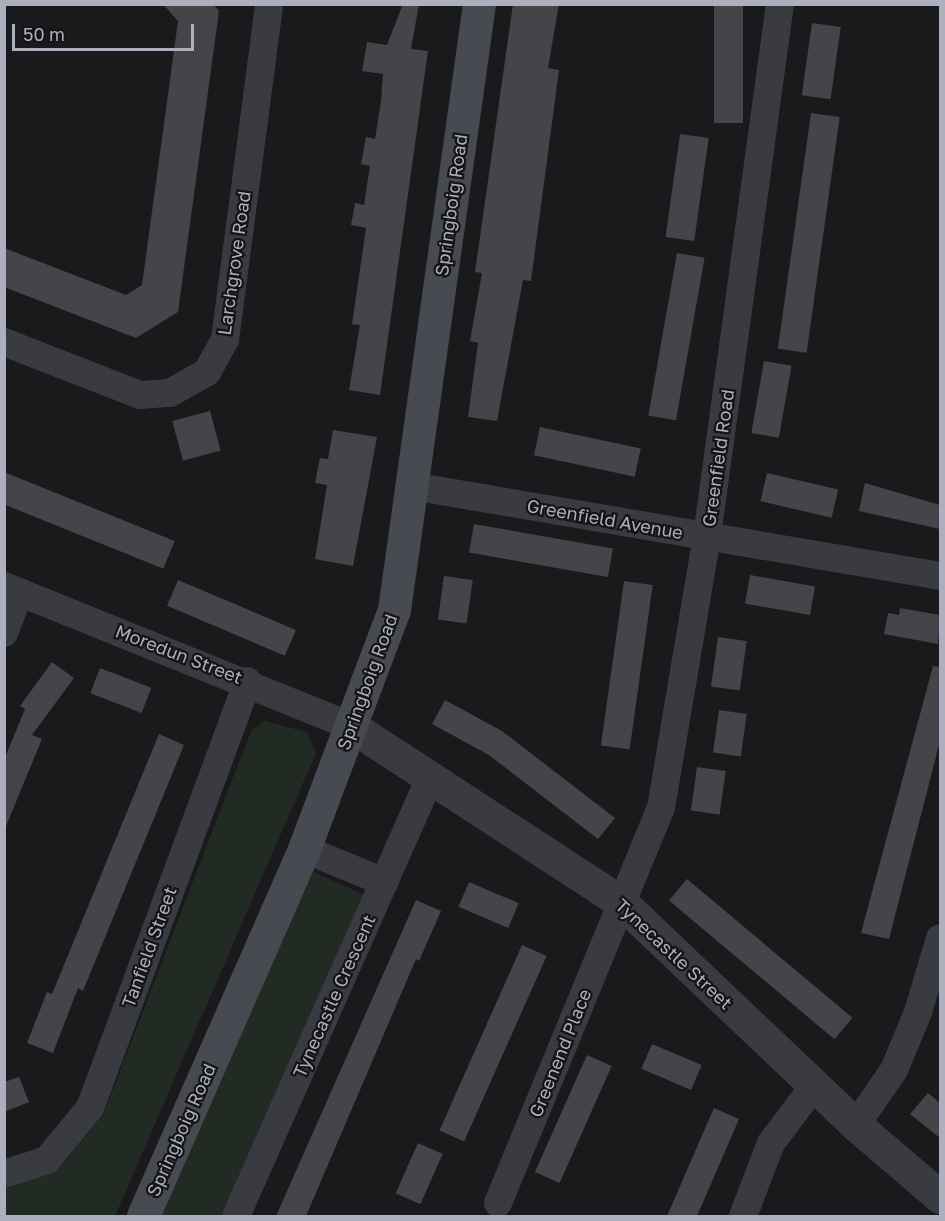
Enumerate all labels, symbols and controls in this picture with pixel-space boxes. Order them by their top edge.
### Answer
scale bar [15,12,196,50]
text: 50 m [23,23,65,45]
street label: Springboig Road [430,133,472,277]
street label: Larchgrove Road [213,189,255,337]
street label: Greenfield Road [698,388,738,528]
street label: Greenfield Avenue [525,495,685,543]
street label: Springboig Road [332,611,402,753]
street label: Moredun Street [112,620,246,688]
street label: Tanfield Street [117,884,181,1010]
street label: Tynecastle Street [611,894,737,1014]
street label: Tynecastle Crescent [288,911,380,1081]
street label: Greenend Place [524,986,596,1120]
street label: Springboig Road [142,1060,220,1200]

